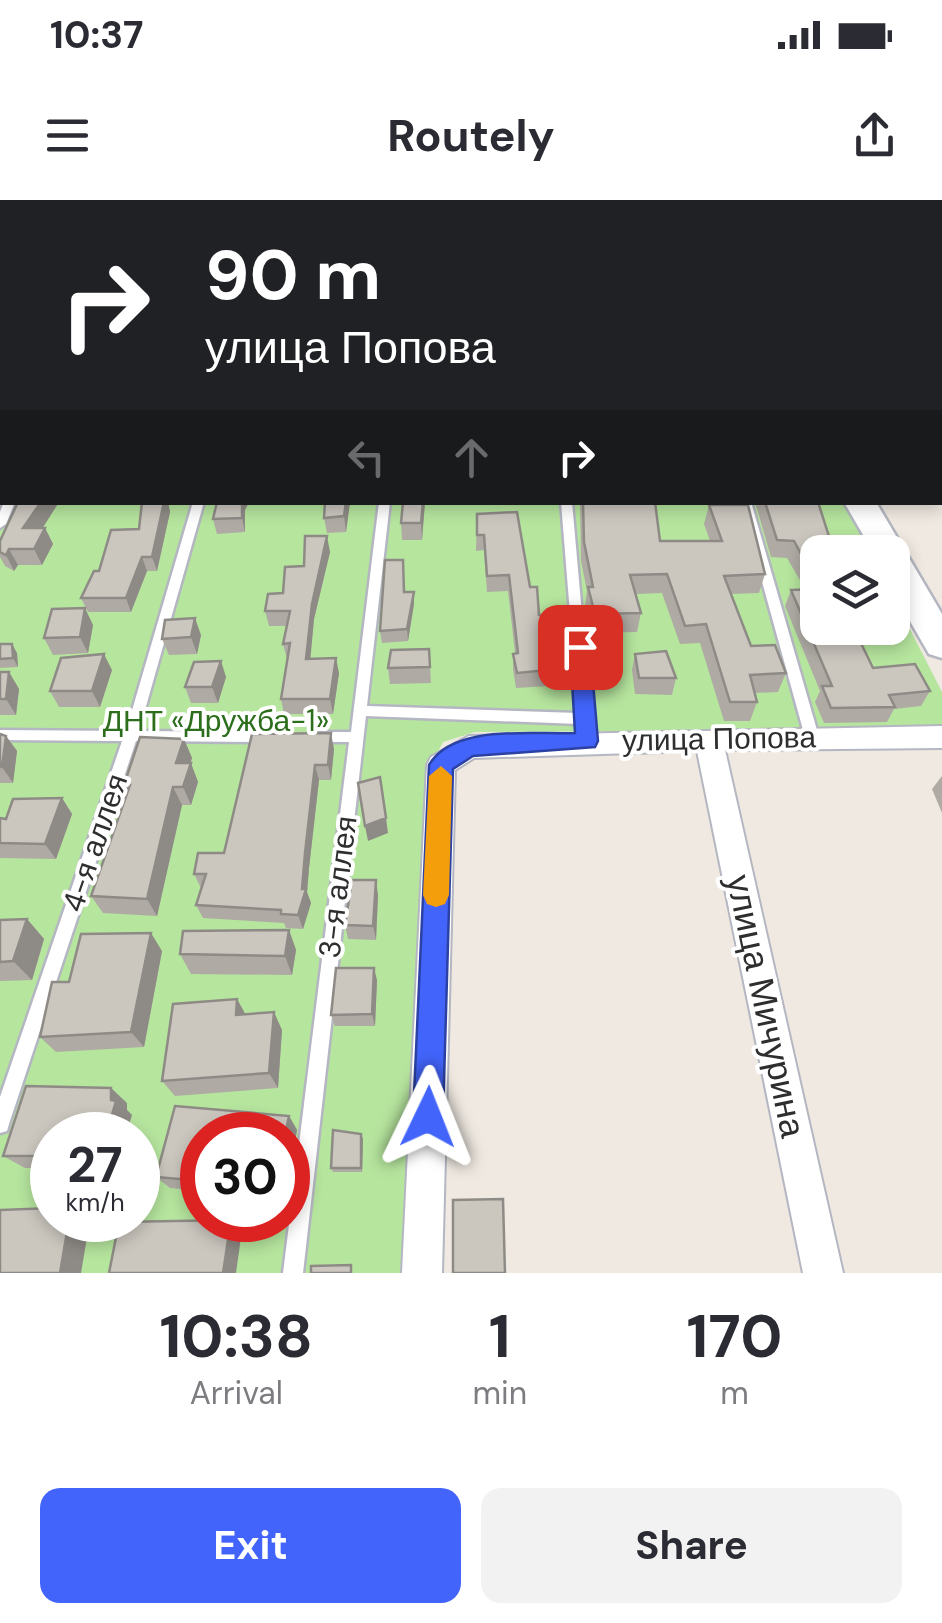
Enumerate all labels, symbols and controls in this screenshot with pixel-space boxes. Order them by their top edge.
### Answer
text: 10:37 [50,10,143,60]
text: Routely [387,106,555,165]
icon: menu [40,108,95,163]
icon: share [847,108,902,163]
text: 90 m [205,230,381,321]
icon: right [40,240,170,370]
text: улица Попова [205,318,496,377]
icon: left [339,430,394,485]
icon: ahead [444,430,499,485]
icon: right [549,430,604,485]
map controls [800,535,910,645]
button: layers [800,535,910,645]
pin [538,605,623,690]
icon: arrive [553,620,608,675]
park label: ДНТ «Дружба-1» [103,701,329,740]
street label: улица Попова [622,717,817,760]
street label: 4-я аллея [53,769,136,917]
street label: 3-я аллея [309,814,366,960]
street label: улица Мичурина [716,870,816,1142]
position arrow [376,1065,480,1169]
speed limit sign: 30 [180,1112,310,1242]
text: 27 [67,1132,123,1198]
text: km/h [65,1186,125,1219]
text: 10:38 [160,1297,313,1376]
text: 1 [489,1297,511,1376]
text: 170 [687,1297,783,1376]
text: Arrival [190,1372,283,1414]
text: min [472,1372,527,1414]
text: m [720,1372,749,1414]
button: Exit [40,1488,461,1603]
button: Share [481,1488,902,1603]

